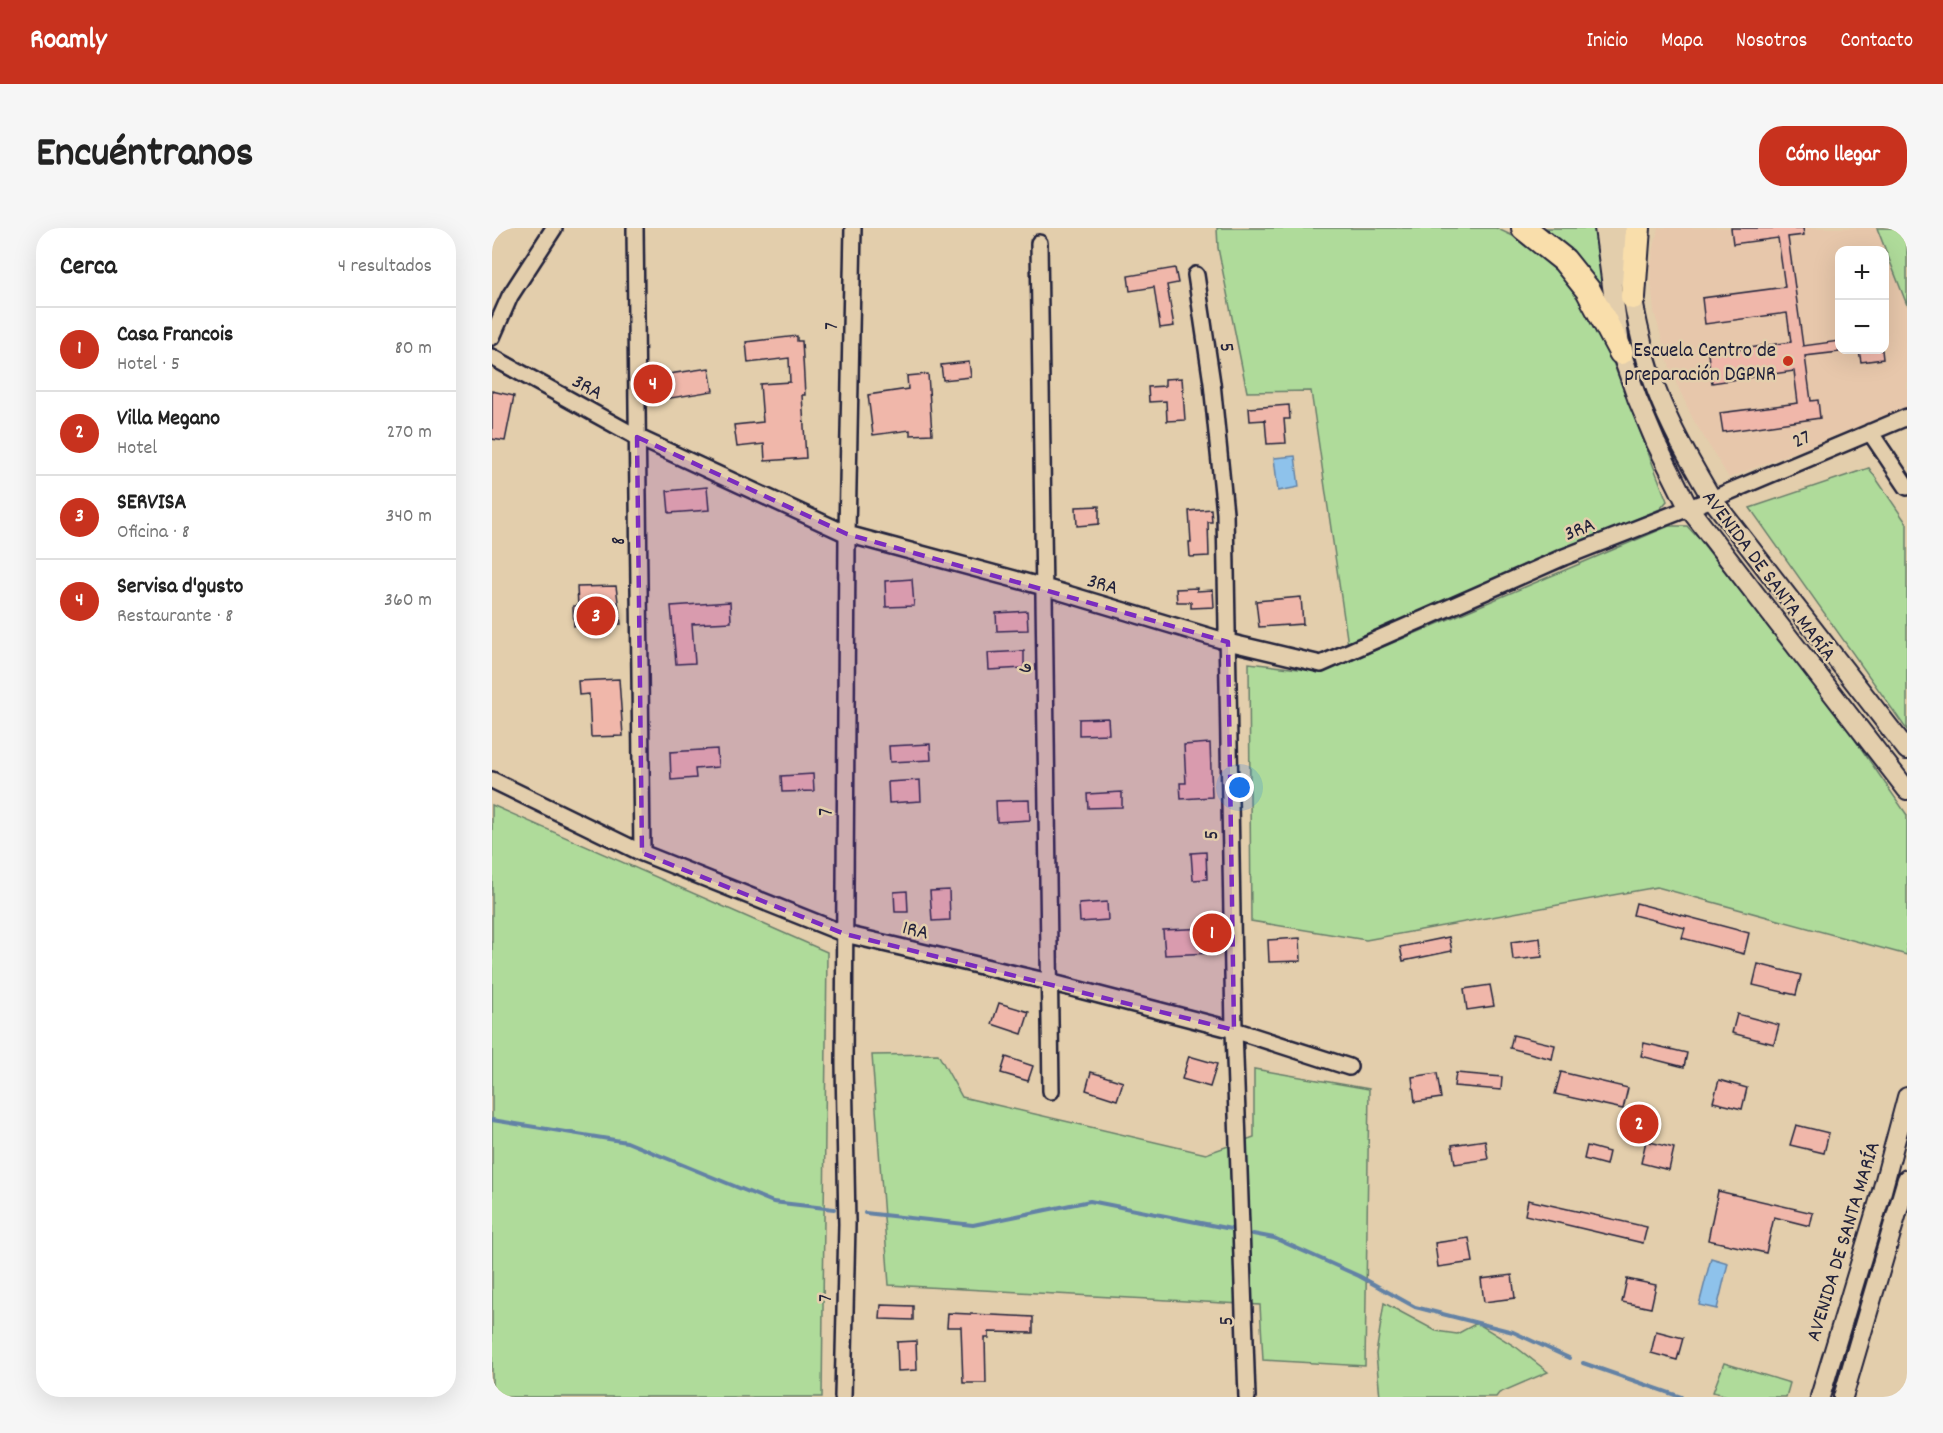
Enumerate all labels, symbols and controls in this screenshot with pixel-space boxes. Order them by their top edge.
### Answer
text: Roamly [30,22,106,62]
text: Inicio [1586,27,1628,57]
text: Mapa [1661,27,1703,57]
text: Nosotros [1736,27,1807,57]
text: Contacto [1840,27,1913,57]
text: Encuéntranos [36,126,254,186]
button: Cómo llegar [1759,126,1907,186]
map controls [1835,246,1889,354]
button: + [1835,246,1889,300]
text: Cerca [60,249,117,286]
text: 4 resultados [338,253,432,281]
button: − [1835,300,1889,354]
text: Casa Francois [117,320,233,351]
street label: 7 [818,322,848,330]
text: 1 [77,335,82,363]
text: 80 m [395,335,432,363]
place label: Escuela Centro de preparación DGPNR [1624,337,1776,391]
street label: 5 [1209,341,1241,354]
text: Hotel · 5 [117,351,180,379]
marker: Escuela Centro de preparación DGPNR [1781,354,1795,368]
pin: 4 [634,362,672,406]
street label: 3RA [566,368,607,409]
text: Villa Megano [117,404,220,435]
text: 2 [75,419,84,447]
text: 270 m [386,419,432,447]
street label: 27 [1788,424,1816,458]
text: Hotel [117,435,157,463]
street label: AVENIDA DE SANTA MARÍA [1693,485,1842,669]
text: SERVISA [117,488,187,519]
text: 3 [75,503,84,531]
text: 340 m [386,503,432,531]
street label: 3RA [1560,511,1600,551]
text: Oficina · 8 [117,519,190,547]
street label: 8 [605,536,635,545]
street label: 3RA [1083,567,1121,605]
text: Servisa d'gusto [117,572,243,603]
text: 4 [75,587,84,615]
text: 360 m [384,587,432,615]
pin: 3 [576,594,616,638]
text: Restaurante · 8 [117,603,233,631]
street label: 6 [1012,663,1042,673]
your location [1225,773,1254,802]
street label: 7 [813,808,843,816]
street label: 5 [1198,830,1228,840]
pin: 1 [1192,910,1232,956]
street label: 1RA [899,914,932,949]
pin: 2 [1620,1102,1658,1146]
street label: AVENIDA DE SANTA MARÍA [1800,1138,1890,1345]
street label: 7 [812,1294,842,1302]
street label: 5 [1213,1316,1243,1326]

